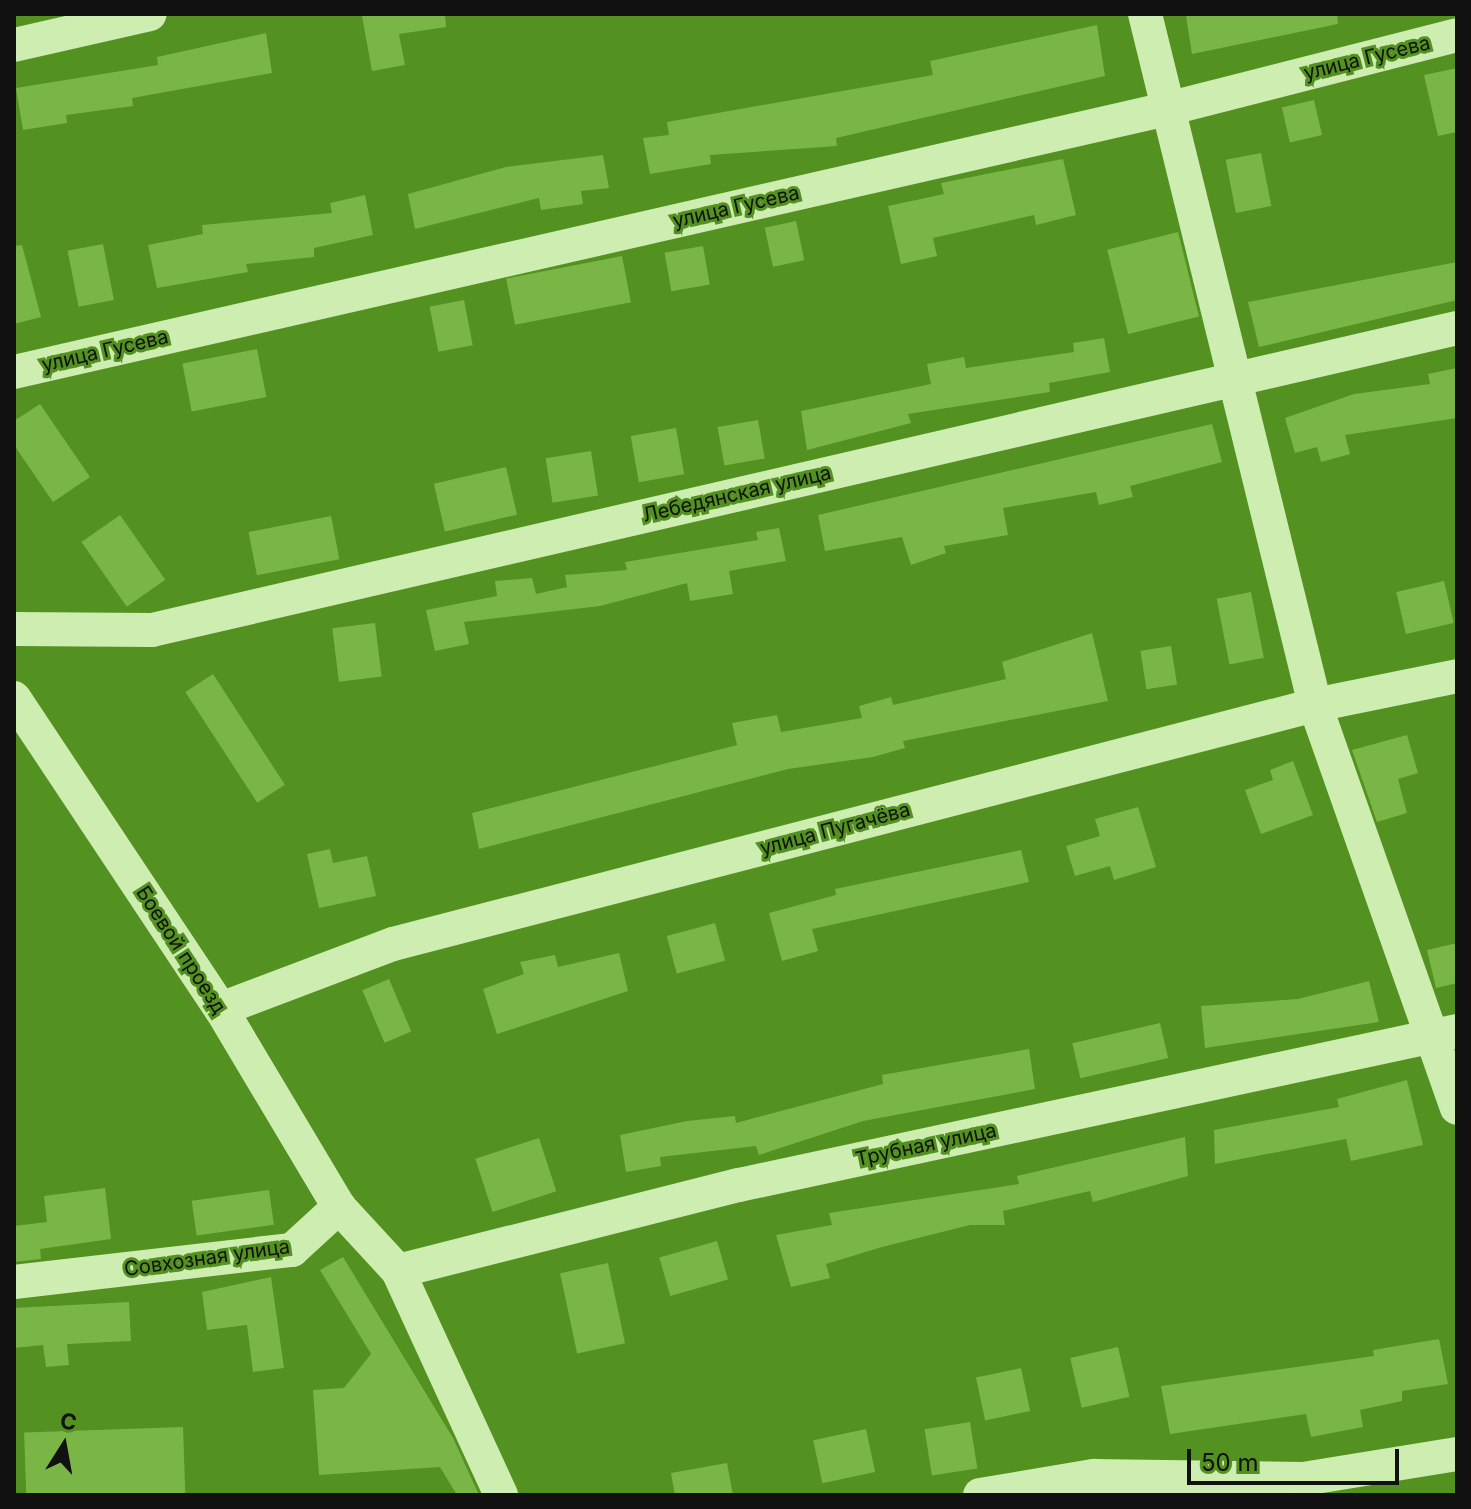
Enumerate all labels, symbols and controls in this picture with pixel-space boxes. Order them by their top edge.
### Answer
street label: улица Гусева [1301,31,1433,85]
street label: улица Гусева [670,181,802,233]
street label: улица Гусева [39,325,171,377]
street label: Лебедянская улица [640,461,834,527]
street label: улица Пугачёва [757,797,913,861]
street label: Боевой проезд [131,882,231,1018]
street label: Трубная улица [853,1118,999,1172]
street label: Совхозная улица [123,1235,291,1281]
north arrow [24,1405,104,1485]
text: С [58,1407,79,1436]
scale bar [1191,1433,1403,1483]
text: 50 m [1201,1448,1259,1477]

